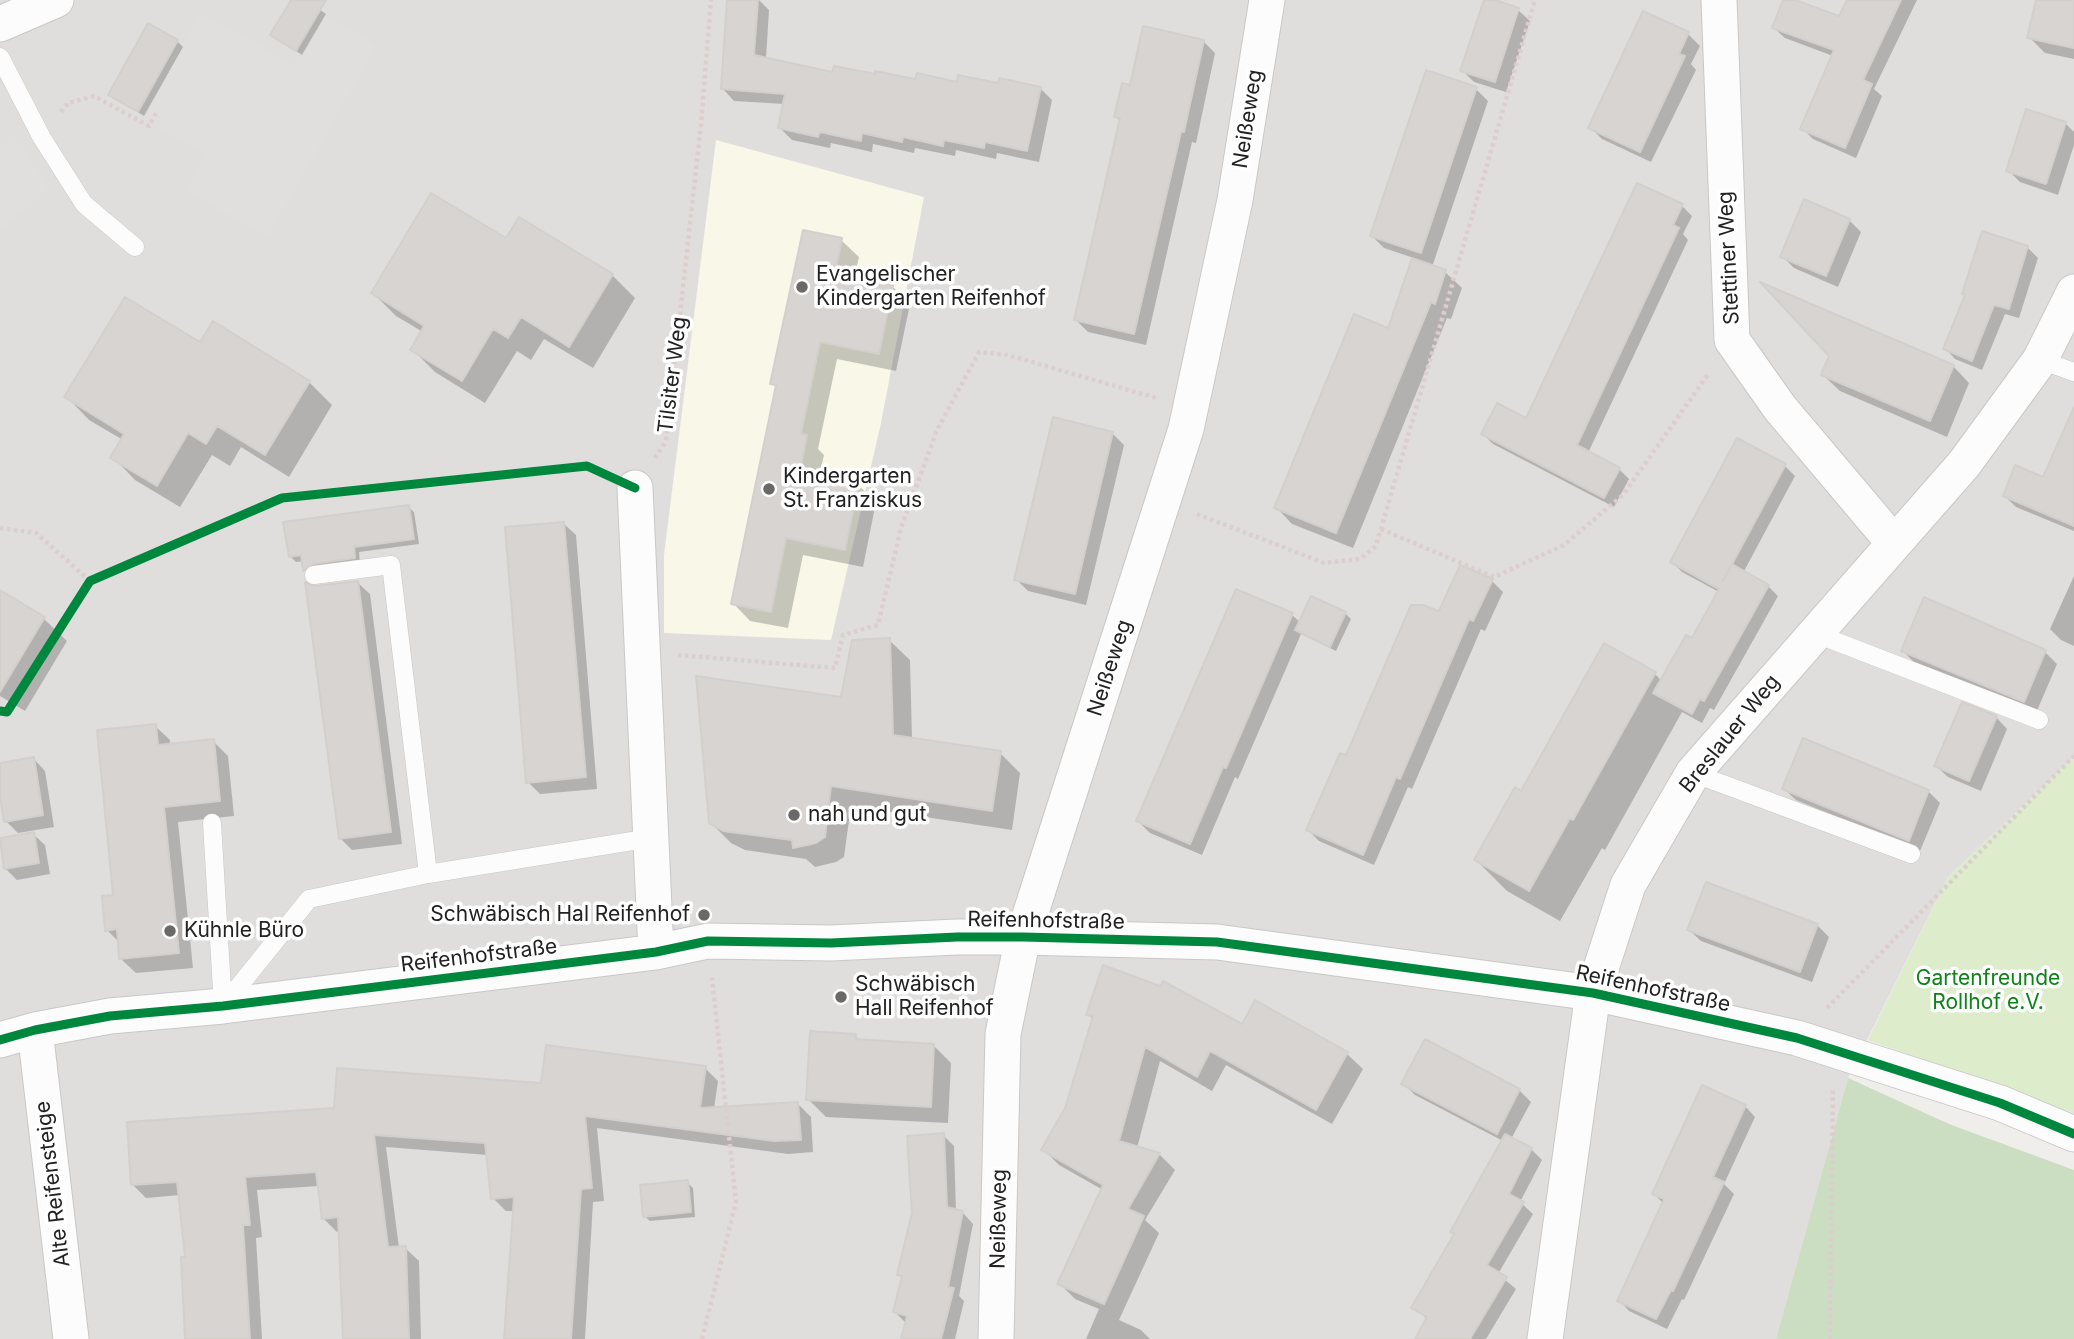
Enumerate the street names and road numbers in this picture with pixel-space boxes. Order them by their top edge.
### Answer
street label: Neißeweg [1228,68,1268,170]
street label: Stettiner Weg [1713,190,1745,326]
street label: Tilsiter Weg [653,315,693,435]
street label: Neißeweg [1083,617,1137,719]
street label: Breslauer Weg [1675,670,1785,798]
street label: Reifenhofstraße [967,907,1125,935]
street label: Reifenhofstraße [399,934,559,978]
street label: Reifenhofstraße [1573,960,1733,1018]
street label: Alte Reifensteige [30,1099,76,1269]
street label: Neißeweg [986,1169,1012,1269]

